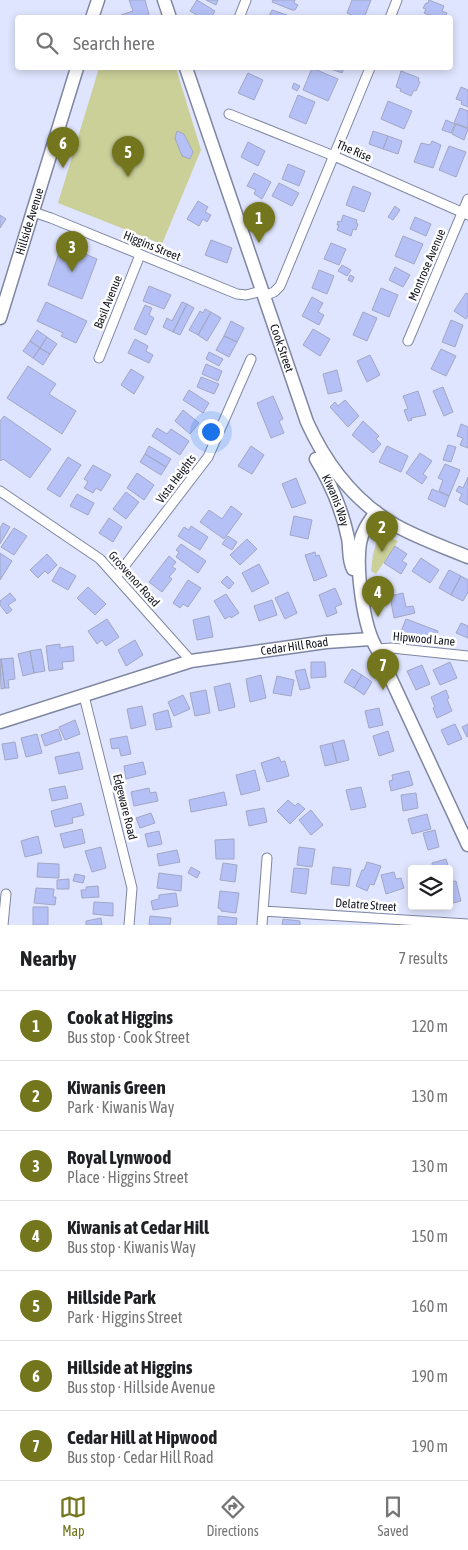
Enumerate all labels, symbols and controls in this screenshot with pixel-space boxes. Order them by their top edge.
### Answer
search box [15,15,453,70]
icon: search [33,29,61,57]
text: Search here [73,32,155,54]
pin: 6 [47,127,79,168]
pin: 5 [112,136,144,177]
street label: The Rise [335,137,373,165]
street label: Hillside Avenue [13,186,47,257]
pin: 1 [243,202,275,243]
street label: Montrose Avenue [406,227,448,303]
street label: Higgins Street [121,228,183,264]
pin: 3 [56,231,88,272]
street label: Basil Avenue [91,273,125,331]
street label: Cook Street [267,322,297,375]
your location [198,419,224,445]
street label: Vista Heights [153,452,199,506]
street label: Kiwanis Way [319,472,352,528]
pin: 2 [366,511,398,552]
street label: Grosvenor Road [106,548,162,610]
pin: 4 [362,576,394,617]
street label: Hipwood Lane [392,629,456,649]
street label: Cedar Hill Road [260,635,329,658]
pin: 7 [367,649,399,690]
street label: Edgeware Road [110,773,140,841]
map controls [408,865,453,910]
button: layers [408,865,453,910]
street label: Delatre Street [335,896,398,914]
text: Nearby [20,946,76,970]
text: 7 results [398,949,448,967]
text: Cook at Higgins [67,1006,173,1028]
text: 1 [32,1017,40,1035]
text: 120 m [412,1017,448,1035]
text: Bus stop · Cook Street [67,1028,190,1046]
text: Kiwanis Green [67,1076,166,1098]
text: 2 [32,1087,40,1105]
text: 130 m [412,1087,448,1105]
text: Park · Kiwanis Way [67,1098,174,1116]
text: Royal Lynwood [67,1146,171,1168]
text: 3 [32,1157,40,1175]
text: 130 m [412,1157,448,1175]
text: Place · Higgins Street [67,1168,188,1186]
text: Kiwanis at Cedar Hill [67,1216,209,1238]
text: 4 [32,1227,40,1245]
text: 150 m [412,1227,448,1245]
text: Bus stop · Kiwanis Way [67,1238,196,1256]
text: Hillside Park [67,1286,156,1308]
text: 5 [32,1297,40,1315]
text: 160 m [412,1297,448,1315]
text: Park · Higgins Street [67,1308,182,1326]
text: Hillside at Higgins [67,1356,192,1378]
text: 6 [32,1367,40,1385]
text: 190 m [412,1367,448,1385]
text: Bus stop · Hillside Avenue [67,1378,215,1396]
text: Cedar Hill at Hipwood [67,1426,217,1448]
text: 7 [32,1437,40,1455]
text: 190 m [412,1437,448,1455]
text: Bus stop · Cedar Hill Road [67,1448,214,1466]
tab: Map [59,1493,87,1539]
tab: Directions [206,1493,259,1539]
tab: Saved [378,1493,409,1539]

